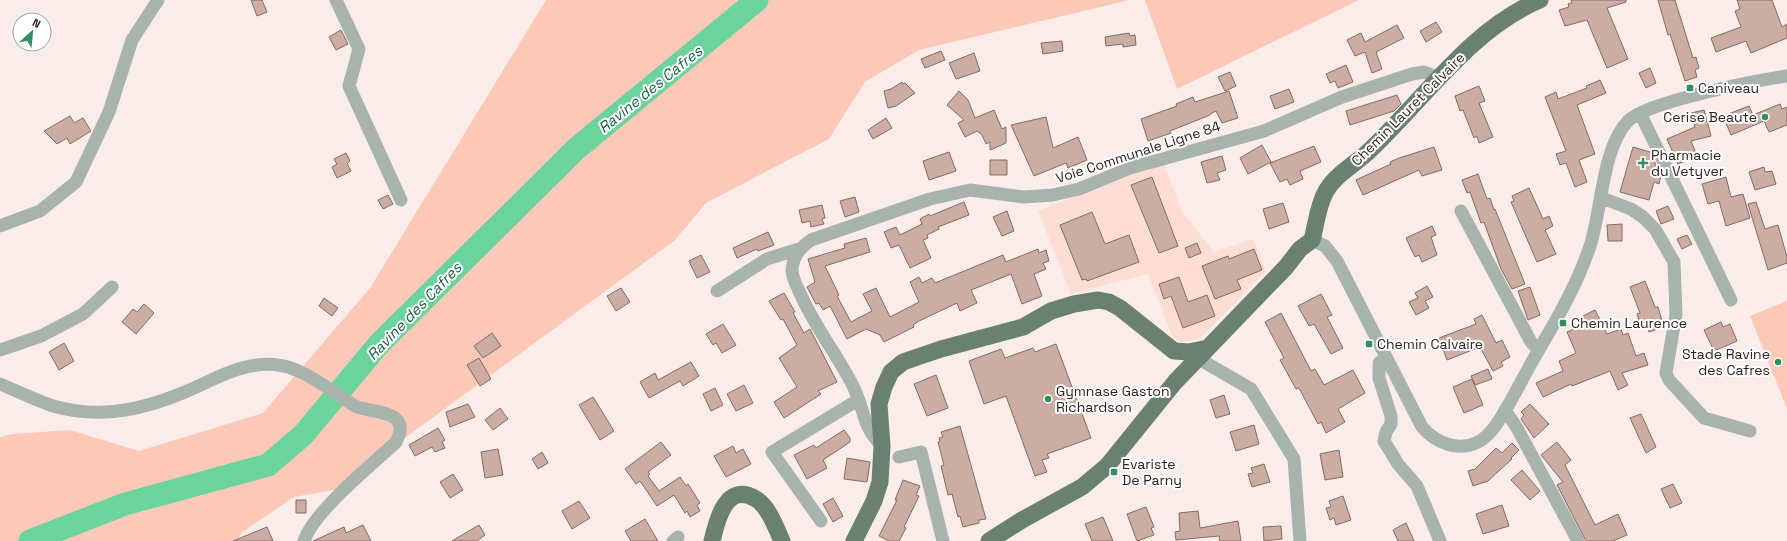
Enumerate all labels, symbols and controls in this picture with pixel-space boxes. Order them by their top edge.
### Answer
north arrow [12,12,52,52]
text: N [30,15,43,31]
water label: Ravine des Cafres [594,41,707,137]
street label: Chemin Lauret Calvaire [1347,48,1469,170]
place label: Caniveau [1698,79,1759,97]
marker: Caniveau [1685,83,1695,93]
place label: Cerise Beaute [1663,108,1757,126]
marker: Cerise Beaute [1760,112,1770,122]
street label: Voie Communale Ligne 84 [1053,117,1223,187]
place label: Pharmacie du Vetyver [1651,146,1724,180]
marker: Pharmacie du Vetyver [1638,158,1648,168]
water label: Ravine des Cafres [363,257,466,364]
place label: Chemin Laurence [1571,314,1687,332]
marker: Chemin Laurence [1558,318,1568,328]
place label: Chemin Calvaire [1377,335,1483,353]
marker: Chemin Calvaire [1364,339,1374,349]
place label: Stade Ravine des Cafres [1682,345,1770,379]
marker: Stade Ravine des Cafres [1773,357,1783,367]
place label: Gymnase Gaston Richardson [1056,382,1170,416]
marker: Gymnase Gaston Richardson [1043,394,1053,404]
place label: Evariste De Parny [1122,455,1182,489]
marker: Evariste De Parny [1109,467,1119,477]

